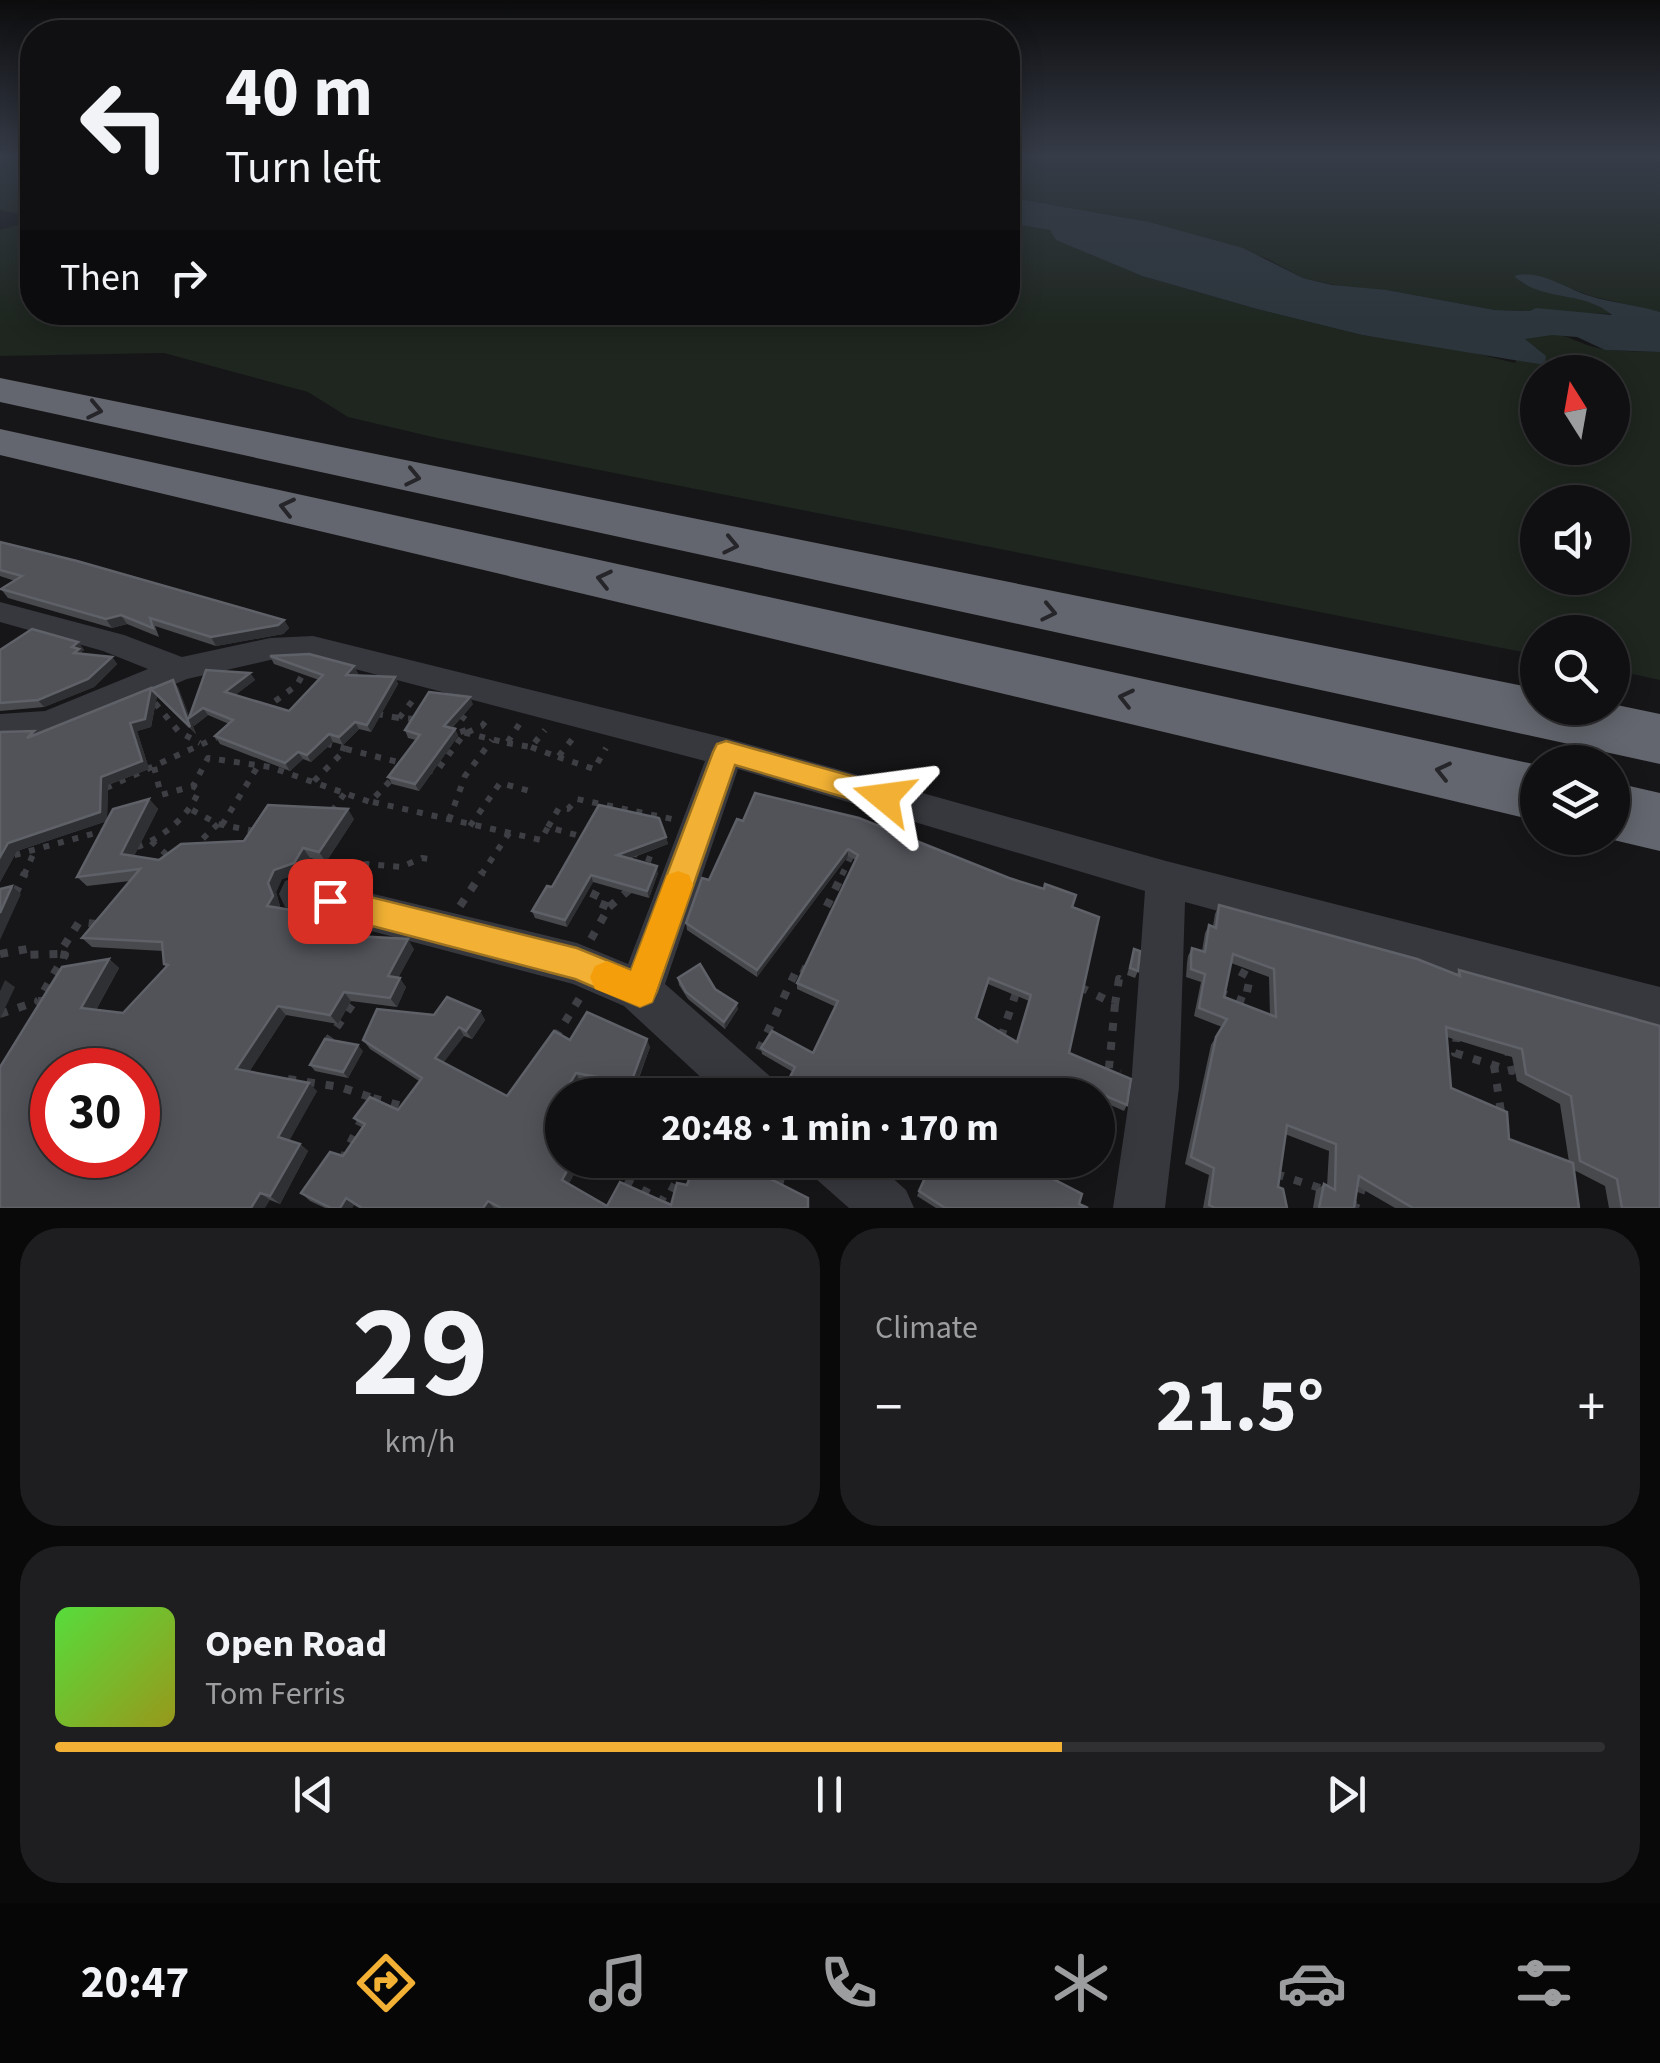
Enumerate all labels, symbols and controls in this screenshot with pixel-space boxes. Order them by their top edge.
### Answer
text: 40 m [225,43,373,143]
icon: left [60,60,190,190]
text: Turn left [225,136,381,200]
icon: right [161,250,216,305]
text: Then [60,251,141,305]
north arrow [1520,355,1630,465]
map controls [1520,355,1630,855]
one-way arrow [87,398,104,419]
one-way arrow [405,466,422,487]
button: sound [1520,485,1630,595]
one-way arrow [279,498,296,519]
one-way arrow [722,533,739,554]
one-way arrow [596,570,613,591]
one-way arrow [1040,600,1057,621]
button: search [1520,615,1630,725]
one-way arrow [1118,688,1135,709]
position arrow [832,745,936,849]
button: layers [1520,745,1630,855]
one-way arrow [1435,762,1452,783]
pin [288,859,373,944]
icon: arrive [303,874,358,929]
speed limit sign: 30 [30,1048,160,1178]
text: 20:48 · 1 min · 170 m [661,1101,999,1155]
text: 29 [351,1261,489,1446]
text: Climate [875,1305,978,1351]
text: 21.5° [1156,1353,1324,1460]
text: − [875,1369,902,1447]
text: + [1578,1369,1605,1447]
text: km/h [385,1419,455,1465]
text: Open Road [205,1617,387,1671]
text: Tom Ferris [205,1671,345,1717]
icon: previous [286,1767,341,1822]
icon: pause [802,1767,857,1822]
icon: next [1319,1767,1374,1822]
icon: directions [351,1948,421,2018]
icon: music [583,1948,653,2018]
icon: phone [814,1948,884,2018]
icon: climate [1046,1948,1116,2018]
icon: car [1277,1948,1347,2018]
icon: filters [1509,1948,1579,2018]
text: 20:47 [81,1951,189,2015]

